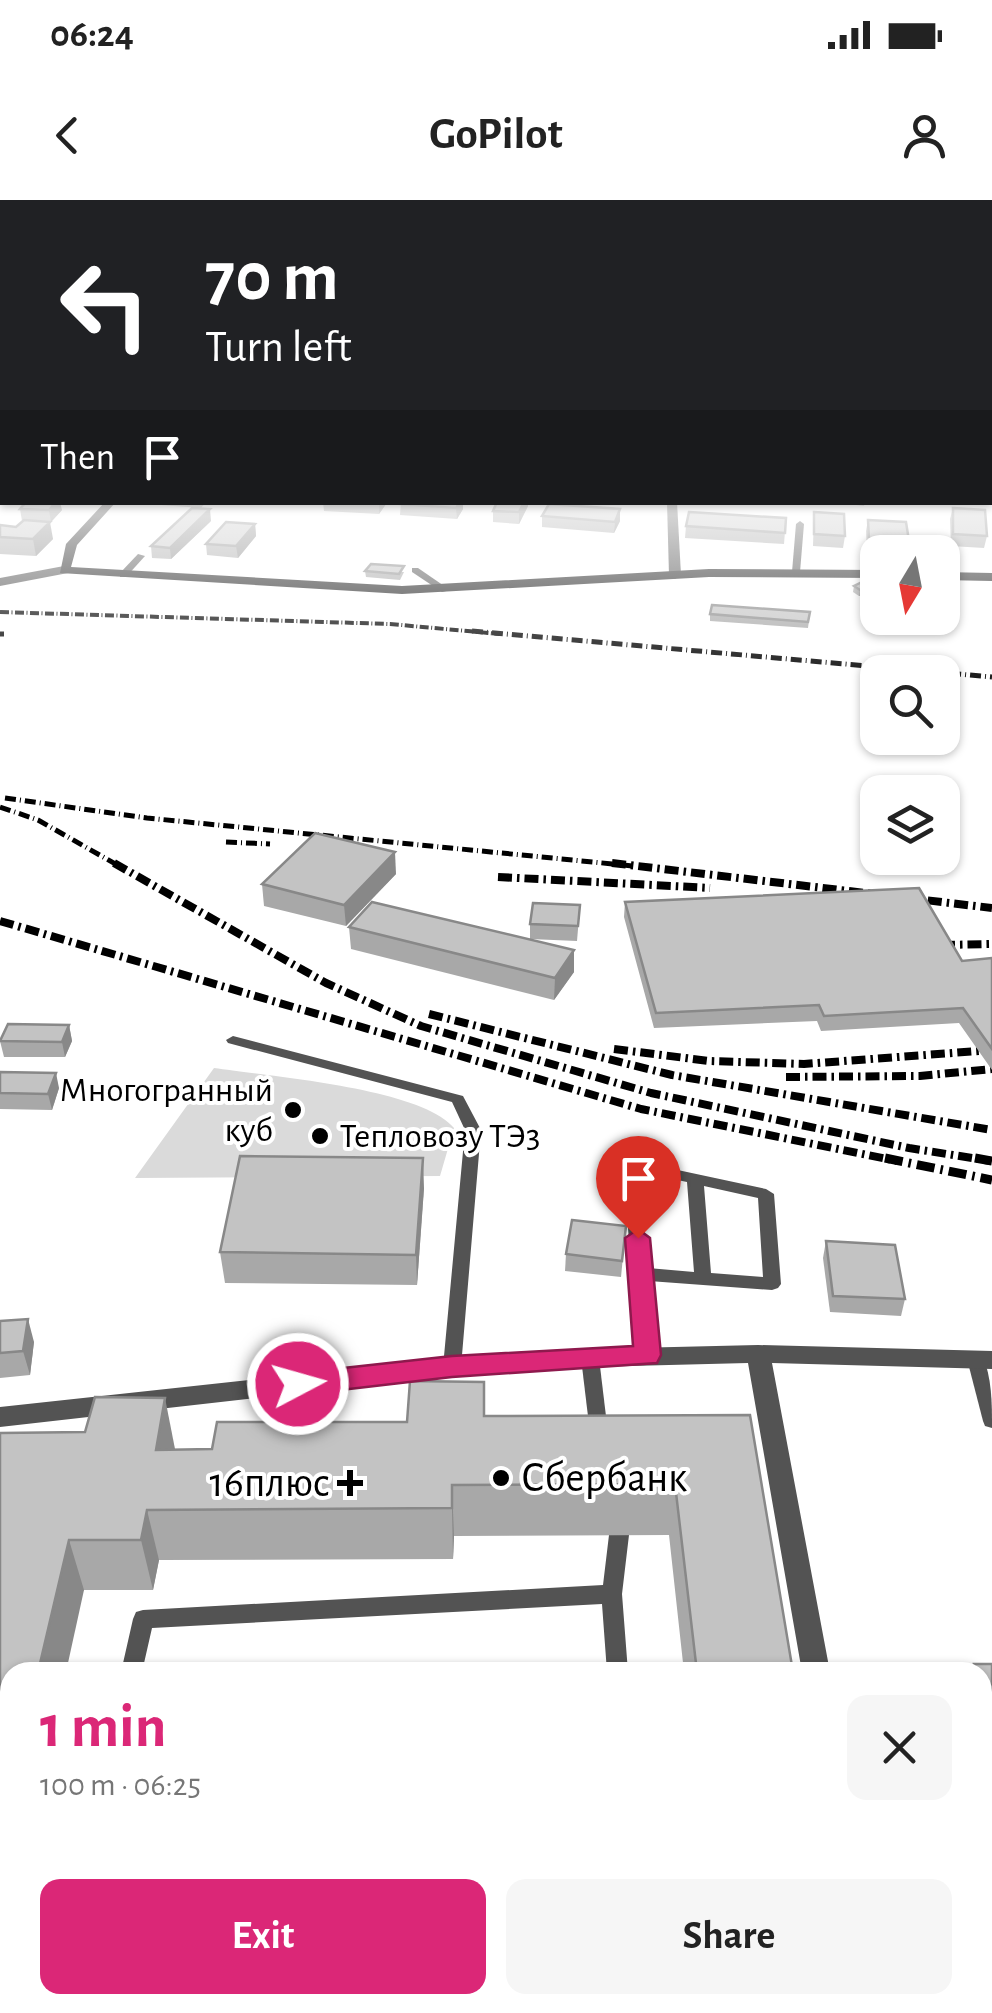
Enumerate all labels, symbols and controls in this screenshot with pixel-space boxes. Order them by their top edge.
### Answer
text: 06:24 [50,16,134,54]
icon: back [40,108,95,163]
icon: person [897,108,952,163]
text: GoPilot [429,112,563,157]
icon: left [40,240,170,370]
text: 70 m [205,243,339,313]
text: Turn left [205,325,352,370]
icon: arrive [135,430,190,485]
text: Then [40,439,115,477]
north arrow [860,535,960,635]
map controls [860,535,960,875]
button: search [860,655,960,755]
button: layers [860,775,960,875]
place label: Многогранный куб [59,1073,273,1148]
marker: Многогранный куб [282,1099,304,1121]
place label: Тепловозу ТЭ3 [340,1119,540,1154]
marker: Тепловозу ТЭ3 [309,1125,331,1147]
pin [596,1136,681,1239]
icon: arrive [611,1151,666,1206]
position arrow [246,1332,350,1436]
place label: Сбербанк [521,1457,687,1499]
place label: 16плюс [209,1462,330,1504]
marker: Сбербанк [490,1467,512,1489]
marker: 16плюс [339,1472,361,1494]
button: close [847,1695,952,1800]
text: 1 min [40,1698,166,1758]
text: 100 m · 06:25 [40,1769,201,1801]
button: Exit [40,1879,486,1994]
button: Share [506,1879,952,1994]

